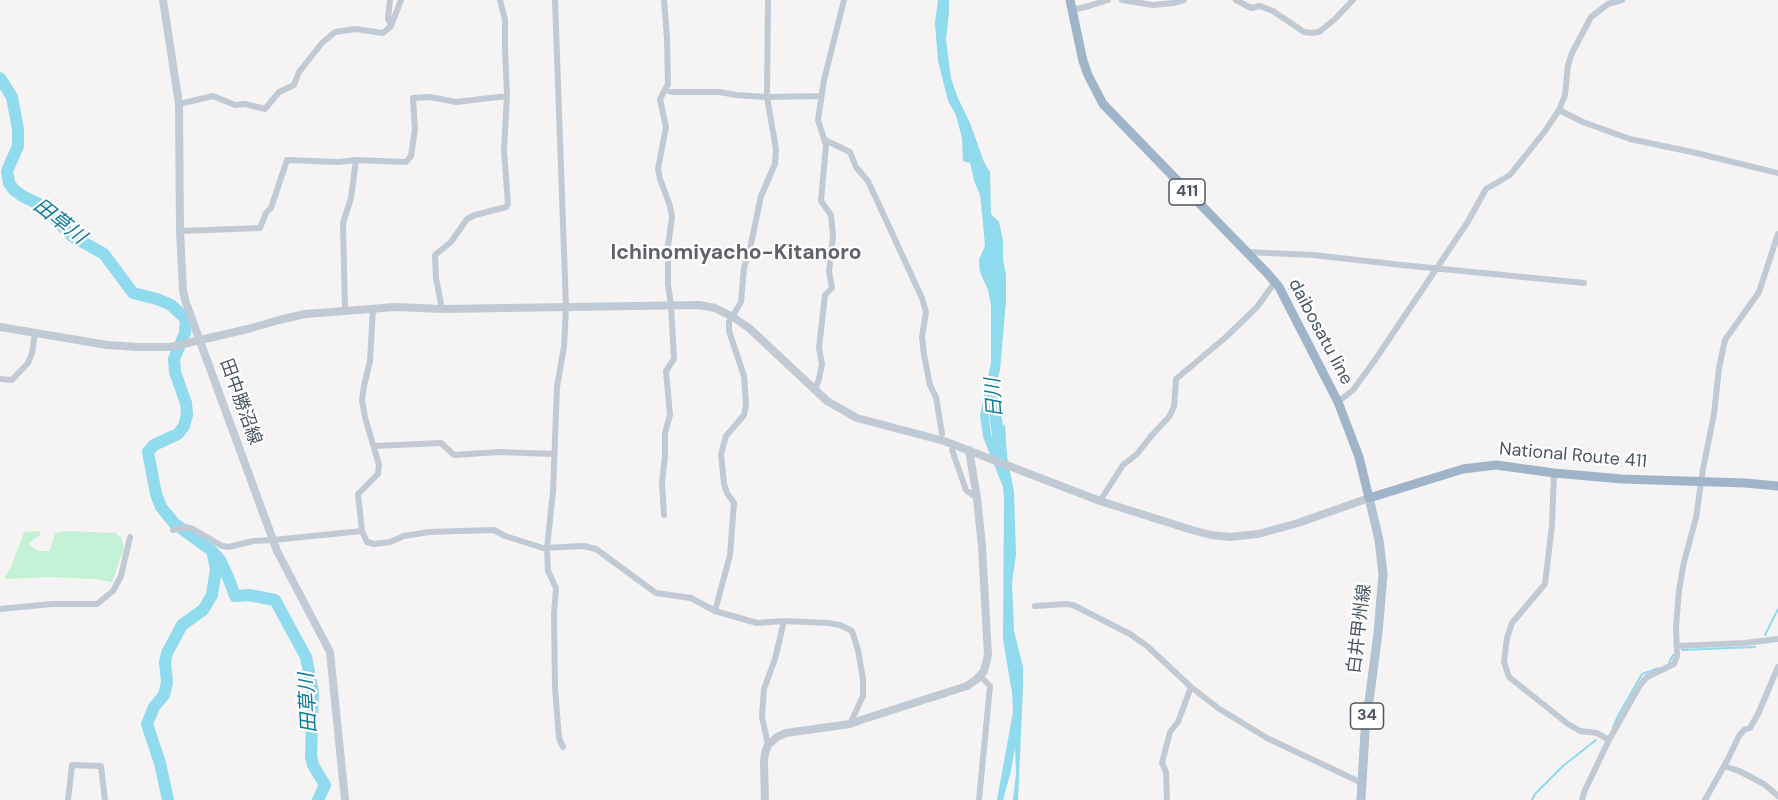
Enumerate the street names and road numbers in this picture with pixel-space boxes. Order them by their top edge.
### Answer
road number: 411 [1169,179,1205,205]
street label: daibosatu line [1283,275,1357,389]
street label: 田中勝沼線 [214,356,266,448]
street label: National Route 411 [1498,439,1648,473]
street label: 白井甲州線 [1344,583,1376,675]
road number: 34 [1350,703,1384,729]

